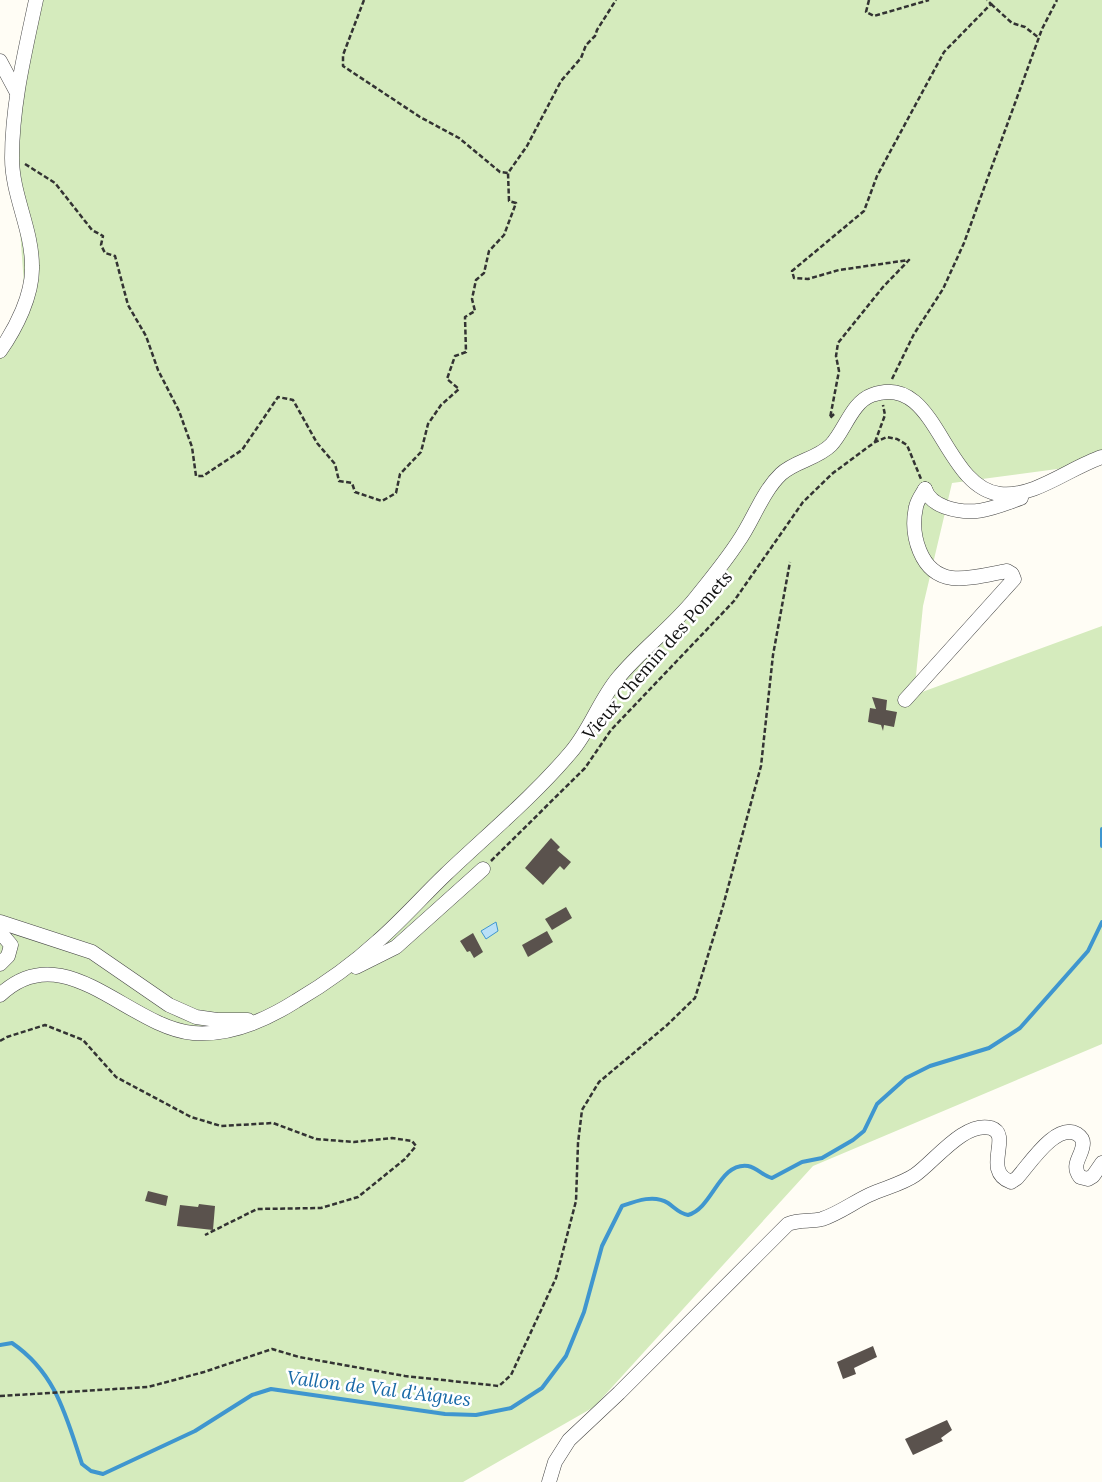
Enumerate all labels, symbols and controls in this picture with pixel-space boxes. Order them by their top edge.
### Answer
street label: Vieux Chemin des Pomets [576,566,737,745]
water label: Vallon de Val d'Aigues [286,1365,472,1411]

